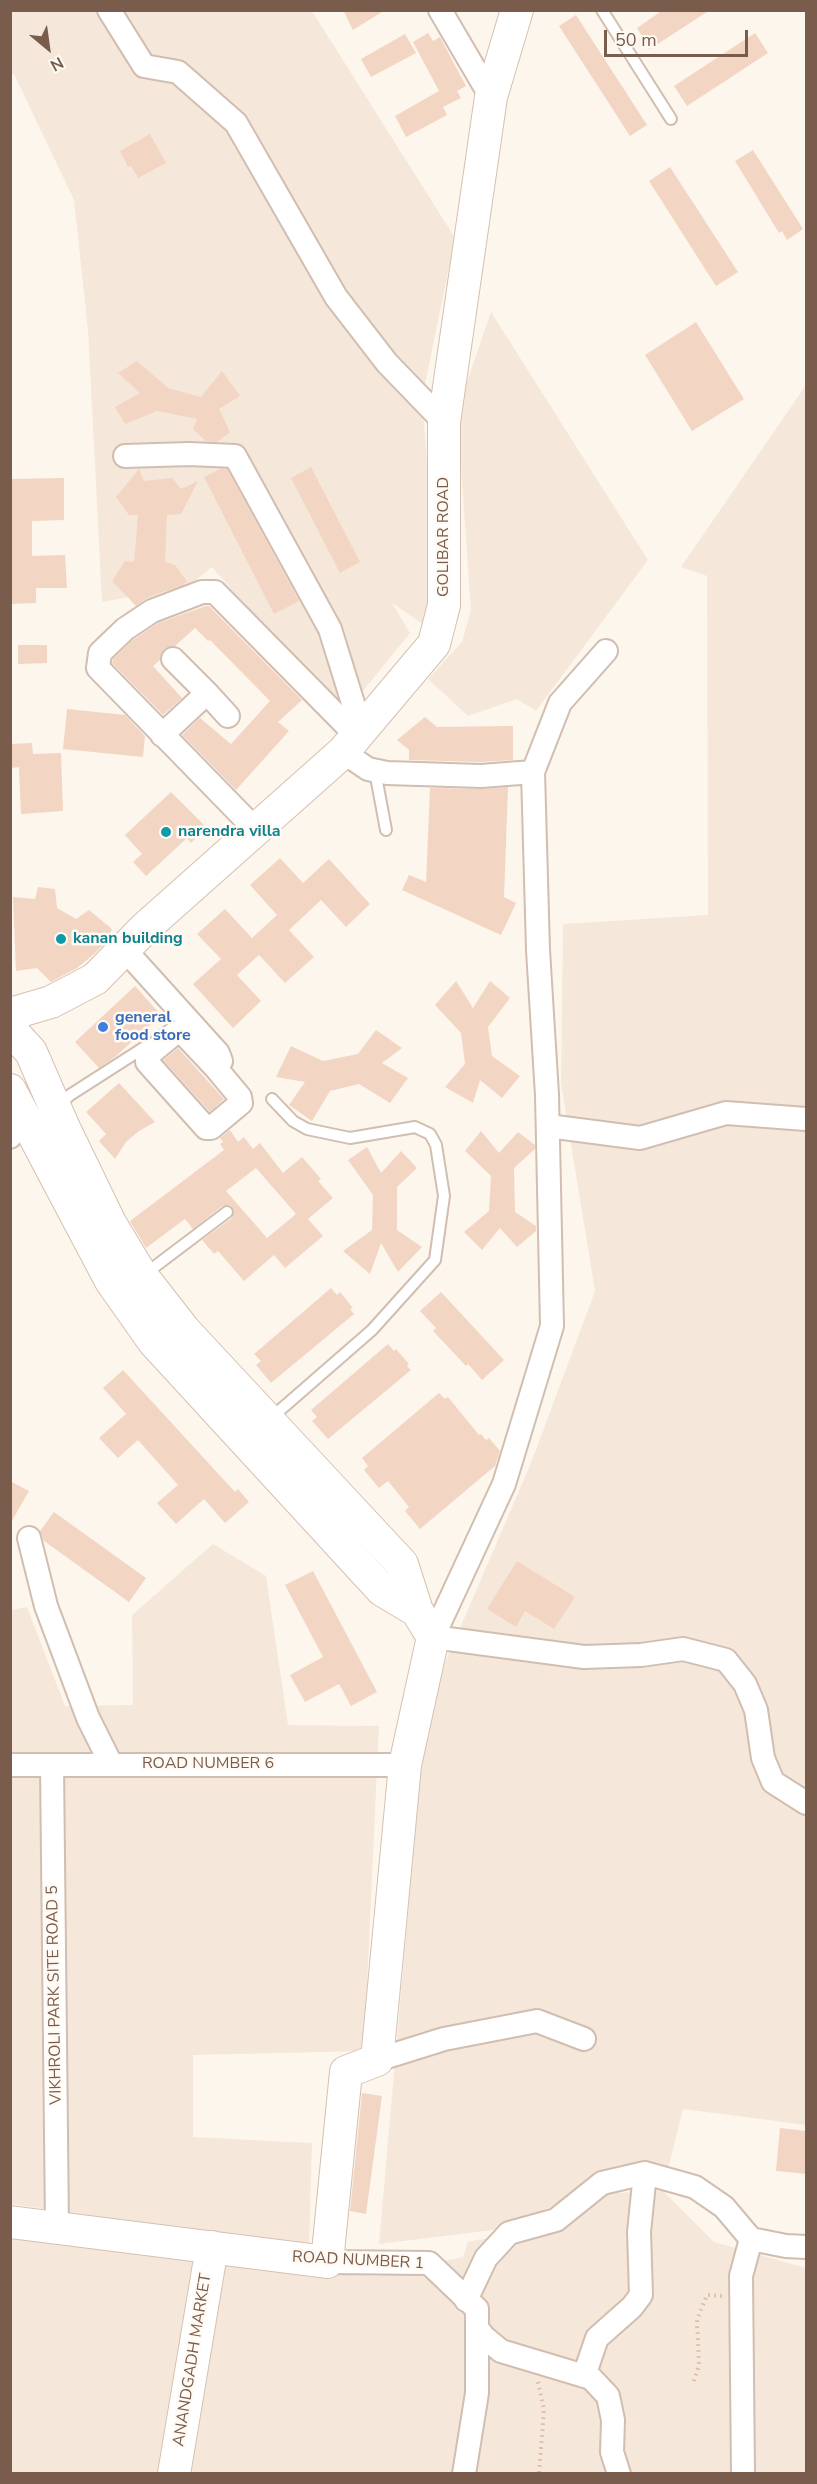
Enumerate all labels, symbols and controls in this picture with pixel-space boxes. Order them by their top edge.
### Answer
north arrow [18,18,78,78]
scale bar [607,18,751,56]
text: 50 m [615,28,657,52]
text: N [46,51,67,76]
street label: GOLIBAR ROAD [434,477,454,597]
place label: narendra villa [178,822,281,842]
marker: narendra villa [159,825,173,839]
place label: kanan building [73,929,183,949]
marker: kanan building [54,932,68,946]
place label: general food store [115,1008,191,1046]
marker: general food store [96,1020,110,1034]
street label: ROAD NUMBER 6 [142,1754,274,1774]
street label: VIKHROLI PARK SITE ROAD 5 [43,1885,67,2105]
street label: ROAD NUMBER 1 [292,2248,424,2274]
street label: ANANDGADH MARKET [170,2272,216,2448]

